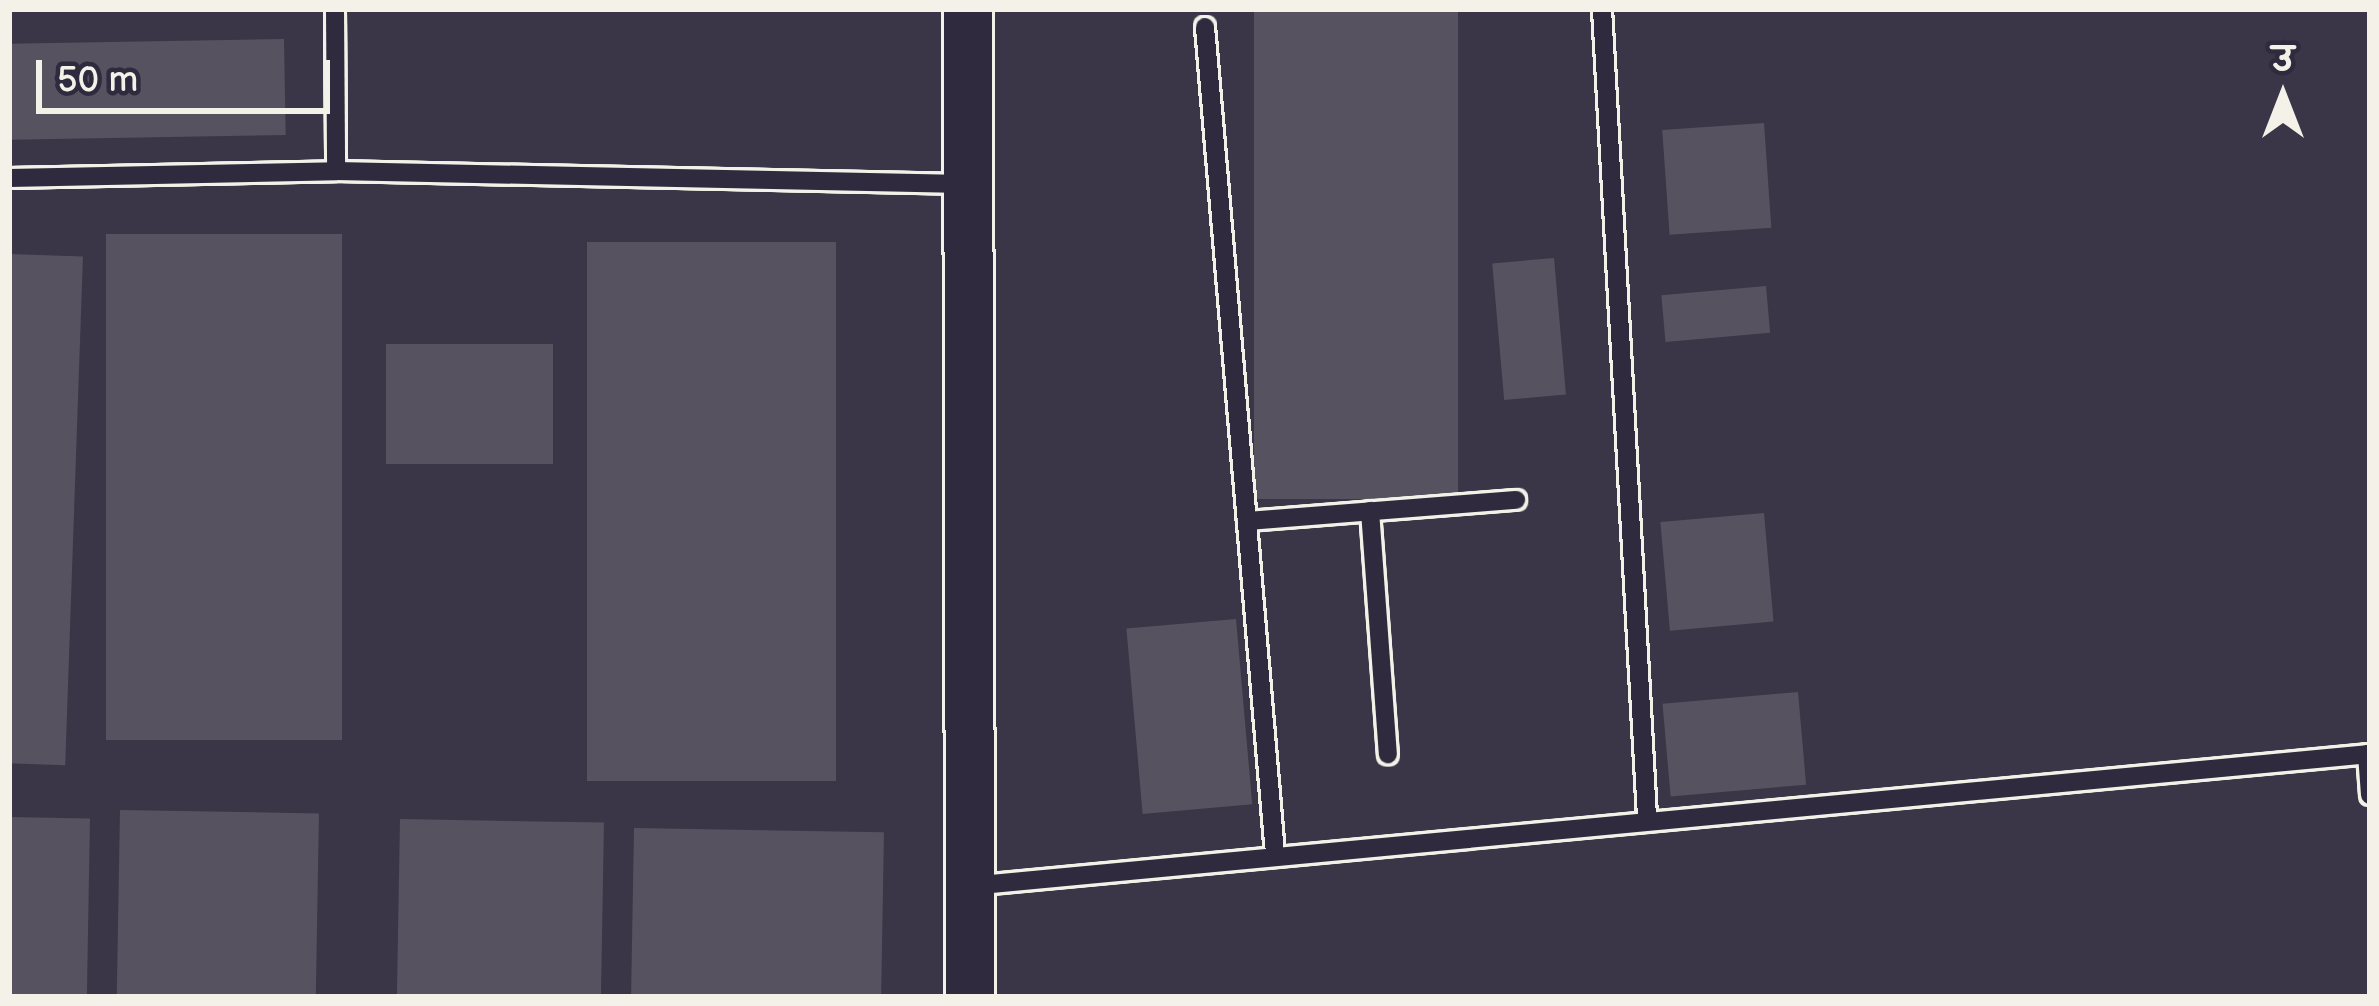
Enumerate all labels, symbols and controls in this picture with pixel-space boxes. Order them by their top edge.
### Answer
scale bar [42,36,336,110]
north arrow [2223,36,2343,156]
text: उ [2272,40,2294,80]
text: 50 m [57,59,138,102]

